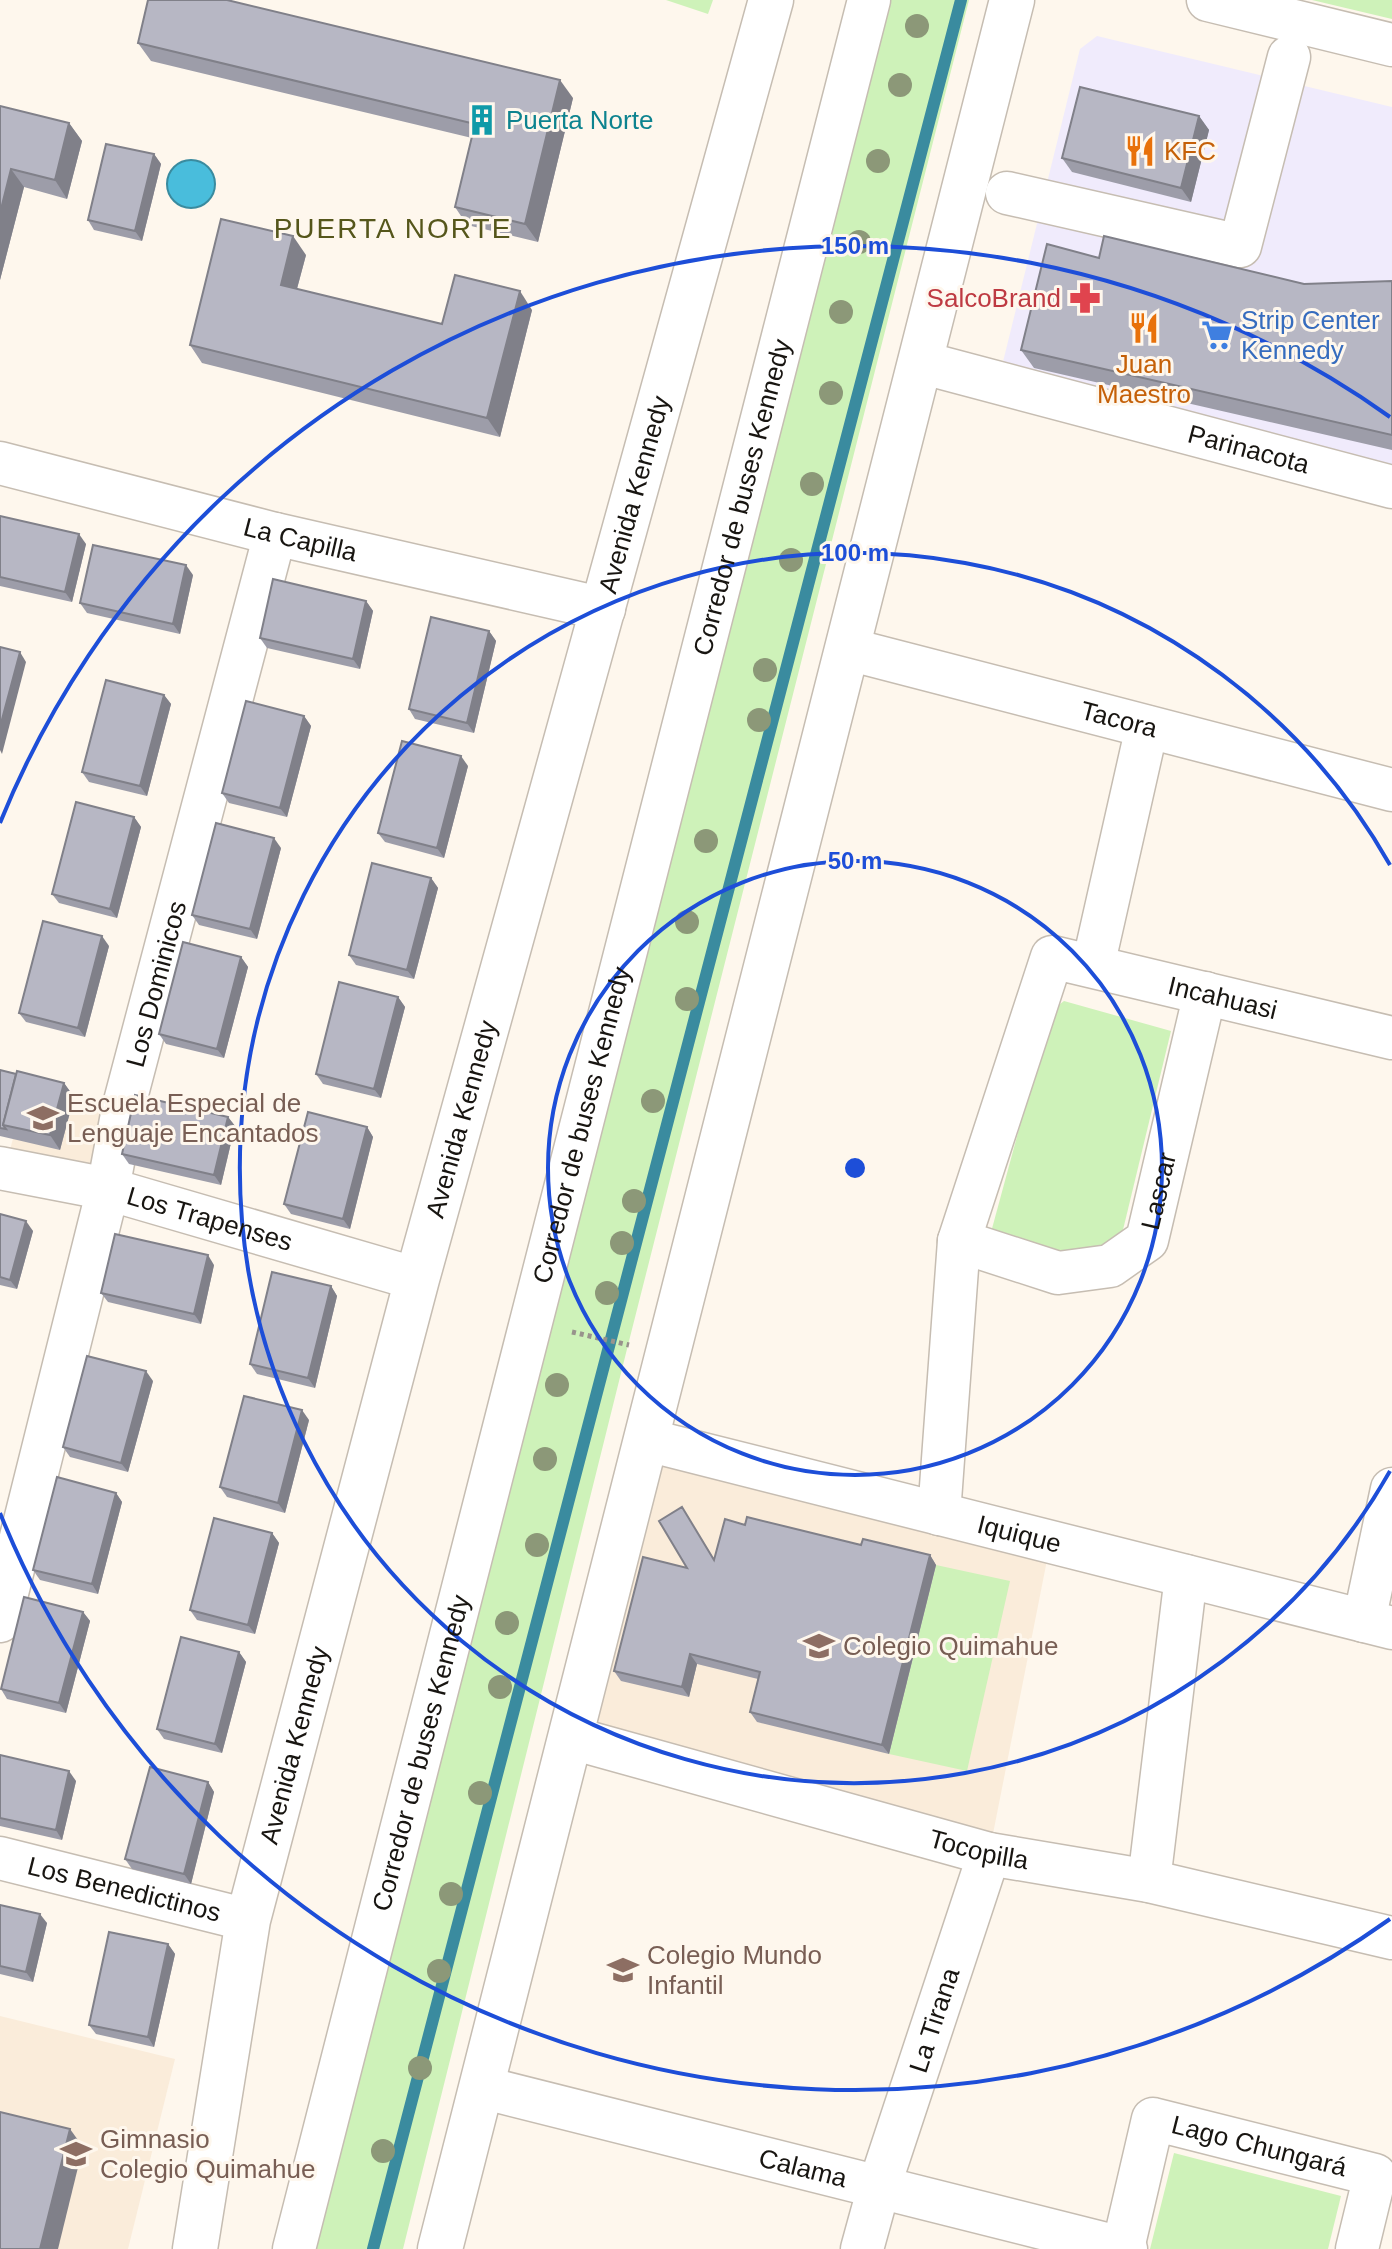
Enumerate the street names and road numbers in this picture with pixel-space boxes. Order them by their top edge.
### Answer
street label: Corredor de buses Kennedy [687,336,797,659]
street label: Avenida Kennedy [593,393,676,597]
street label: Parinacota [1185,419,1313,480]
street label: La Capilla [240,512,361,567]
street label: Tacora [1077,695,1161,744]
street label: Los Dominicos [120,898,192,1070]
street label: Corredor de buses Kennedy [526,964,636,1286]
street label: Incahuasi [1165,970,1280,1025]
street label: Avenida Kennedy [420,1017,503,1221]
street label: Lascar [1135,1149,1182,1232]
street label: Los Trapenses [124,1180,296,1257]
street label: Iquique [974,1509,1064,1559]
street label: Corredor de buses Kennedy [366,1592,476,1914]
street label: Avenida Kennedy [254,1643,335,1847]
street label: Tocopilla [926,1823,1031,1875]
street label: Los Benedictinos [24,1850,224,1928]
street label: La Tirana [903,1963,966,2076]
street label: Lago Chungará [1169,2109,1350,2182]
street label: Calama [756,2142,851,2193]

